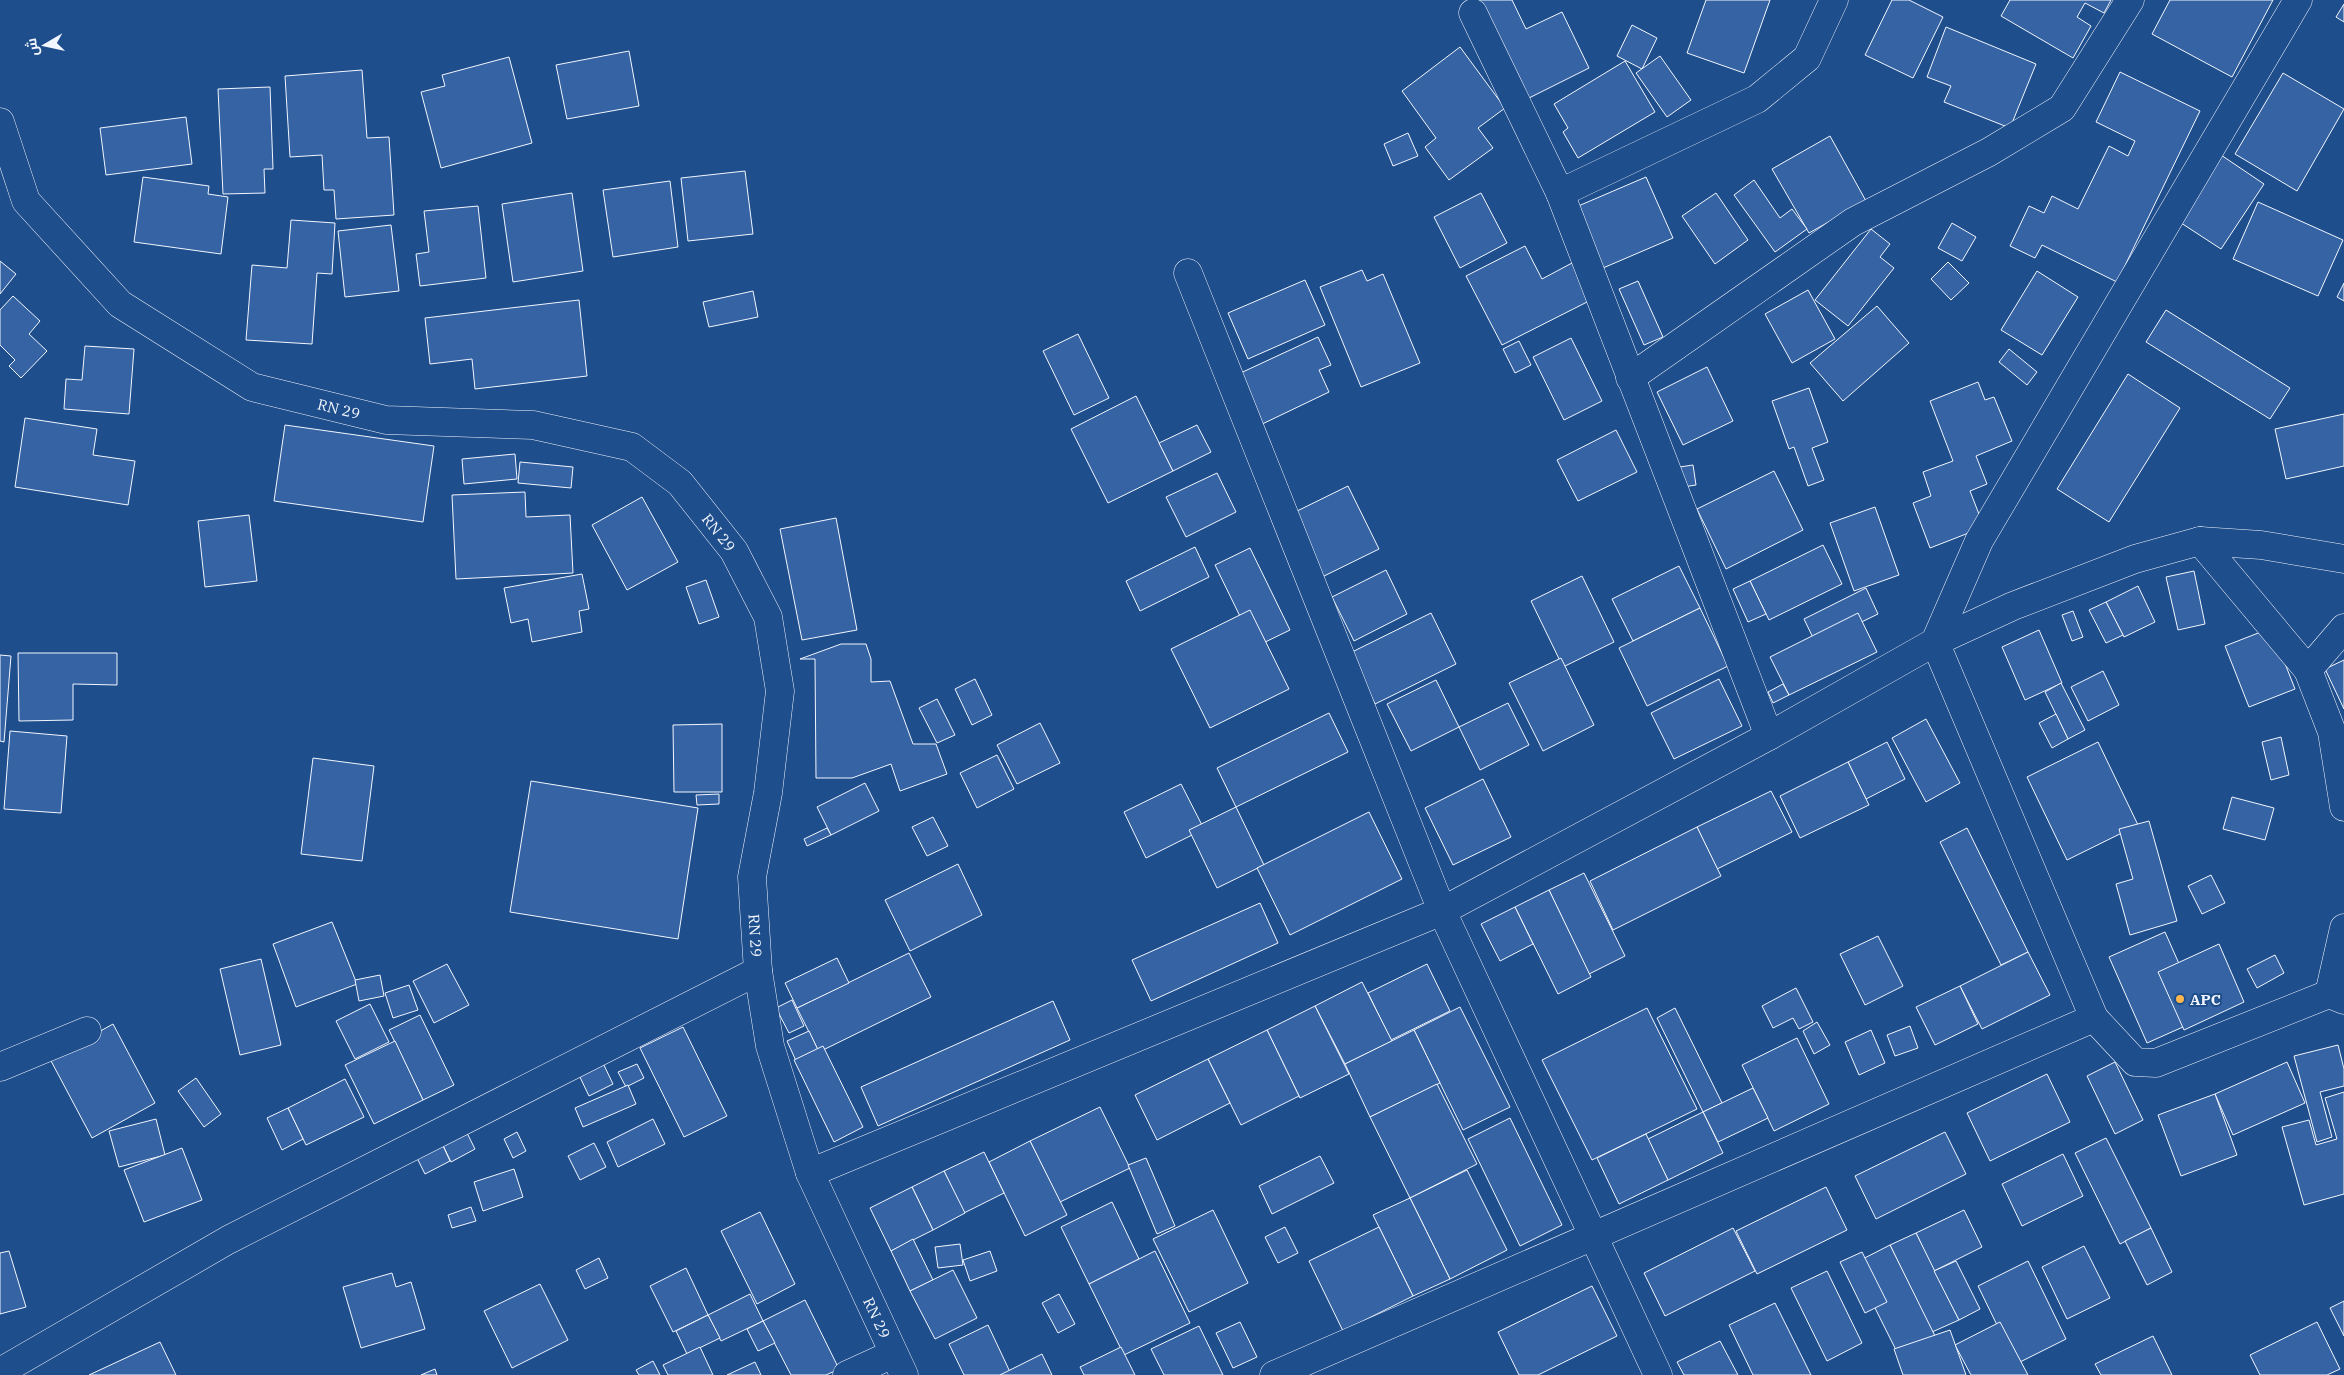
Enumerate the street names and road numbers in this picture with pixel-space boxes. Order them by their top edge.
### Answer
street label: RN 29 [316,394,362,423]
street label: RN 29 [698,509,740,555]
street label: RN 29 [745,913,767,958]
street label: RN 29 [860,1294,895,1341]

